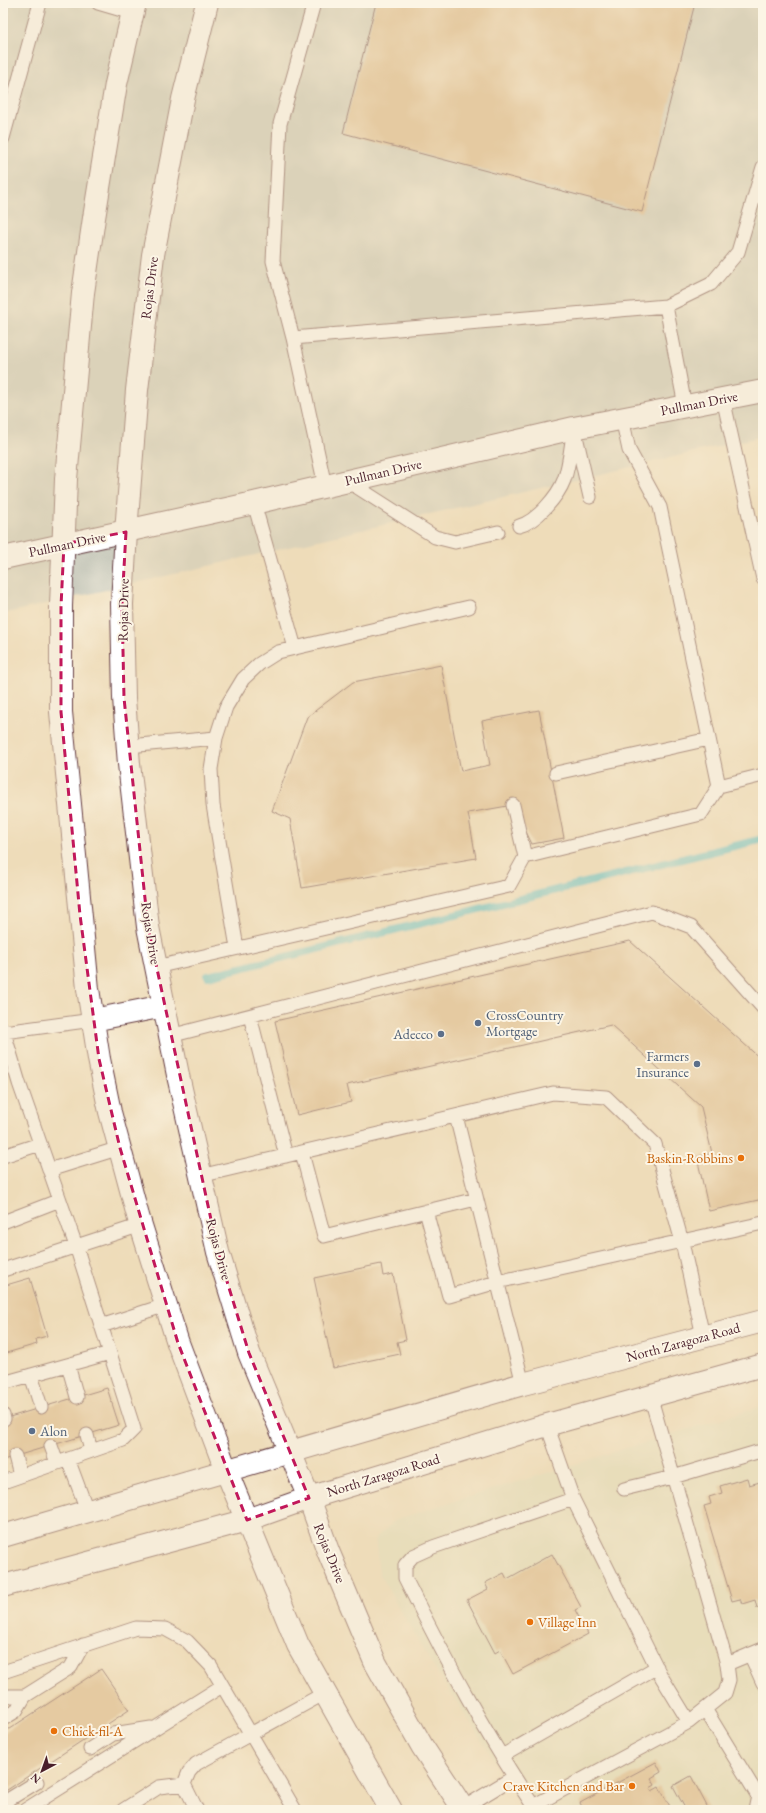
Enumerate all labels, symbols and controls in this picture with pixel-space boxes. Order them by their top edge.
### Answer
street label: Rojas Drive [136,255,162,320]
street label: Pullman Drive [659,387,740,419]
street label: Pullman Drive [343,454,424,490]
street label: Pullman Drive [27,527,108,561]
street label: Rojas Drive [113,578,133,642]
street label: Rojas Drive [137,901,165,966]
place label: CrossCountry Mortgage [486,1006,564,1040]
marker: CrossCountry Mortgage [473,1018,483,1028]
place label: Adecco [392,1025,433,1043]
marker: Adecco [436,1029,446,1039]
place label: Farmers Insurance [636,1047,690,1081]
marker: Farmers Insurance [692,1059,702,1069]
place label: Baskin-Robbins [647,1149,733,1167]
marker: Baskin-Robbins [736,1153,746,1163]
street label: Rojas Drive [202,1216,236,1282]
street label: North Zaragoza Road [624,1318,743,1366]
place label: Alon [39,1422,68,1440]
marker: Alon [27,1426,37,1436]
street label: North Zaragoza Road [324,1449,443,1501]
street label: Rojas Drive [310,1520,350,1586]
place label: Village Inn [538,1613,597,1631]
marker: Village Inn [525,1617,535,1627]
place label: Chick-fil-A [62,1722,123,1740]
marker: Chick-fil-A [49,1726,59,1736]
north arrow [22,1751,62,1791]
text: N [27,1770,43,1787]
place label: Crave Kitchen and Bar [503,1777,624,1795]
marker: Crave Kitchen and Bar [627,1781,637,1791]

